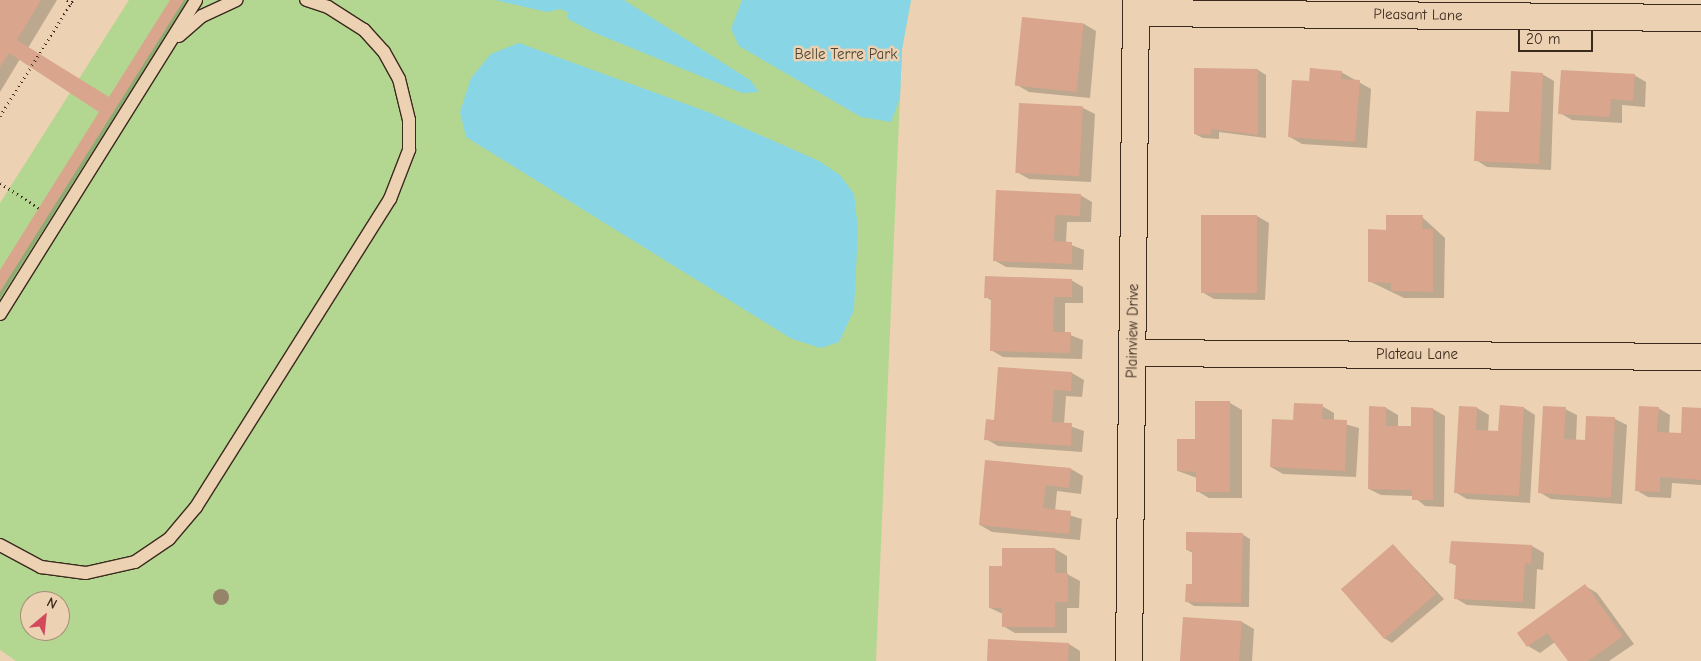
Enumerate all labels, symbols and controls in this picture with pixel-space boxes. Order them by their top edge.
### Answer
street label: Pleasant Lane [1373,5,1463,25]
scale bar [1521,20,1596,52]
text: 20 m [1526,30,1560,48]
park label: Belle Terre Park [795,46,897,64]
street label: Plainview Drive [1123,284,1143,378]
street label: Plateau Lane [1376,346,1458,364]
north arrow [20,591,70,641]
text: N [44,594,60,613]

